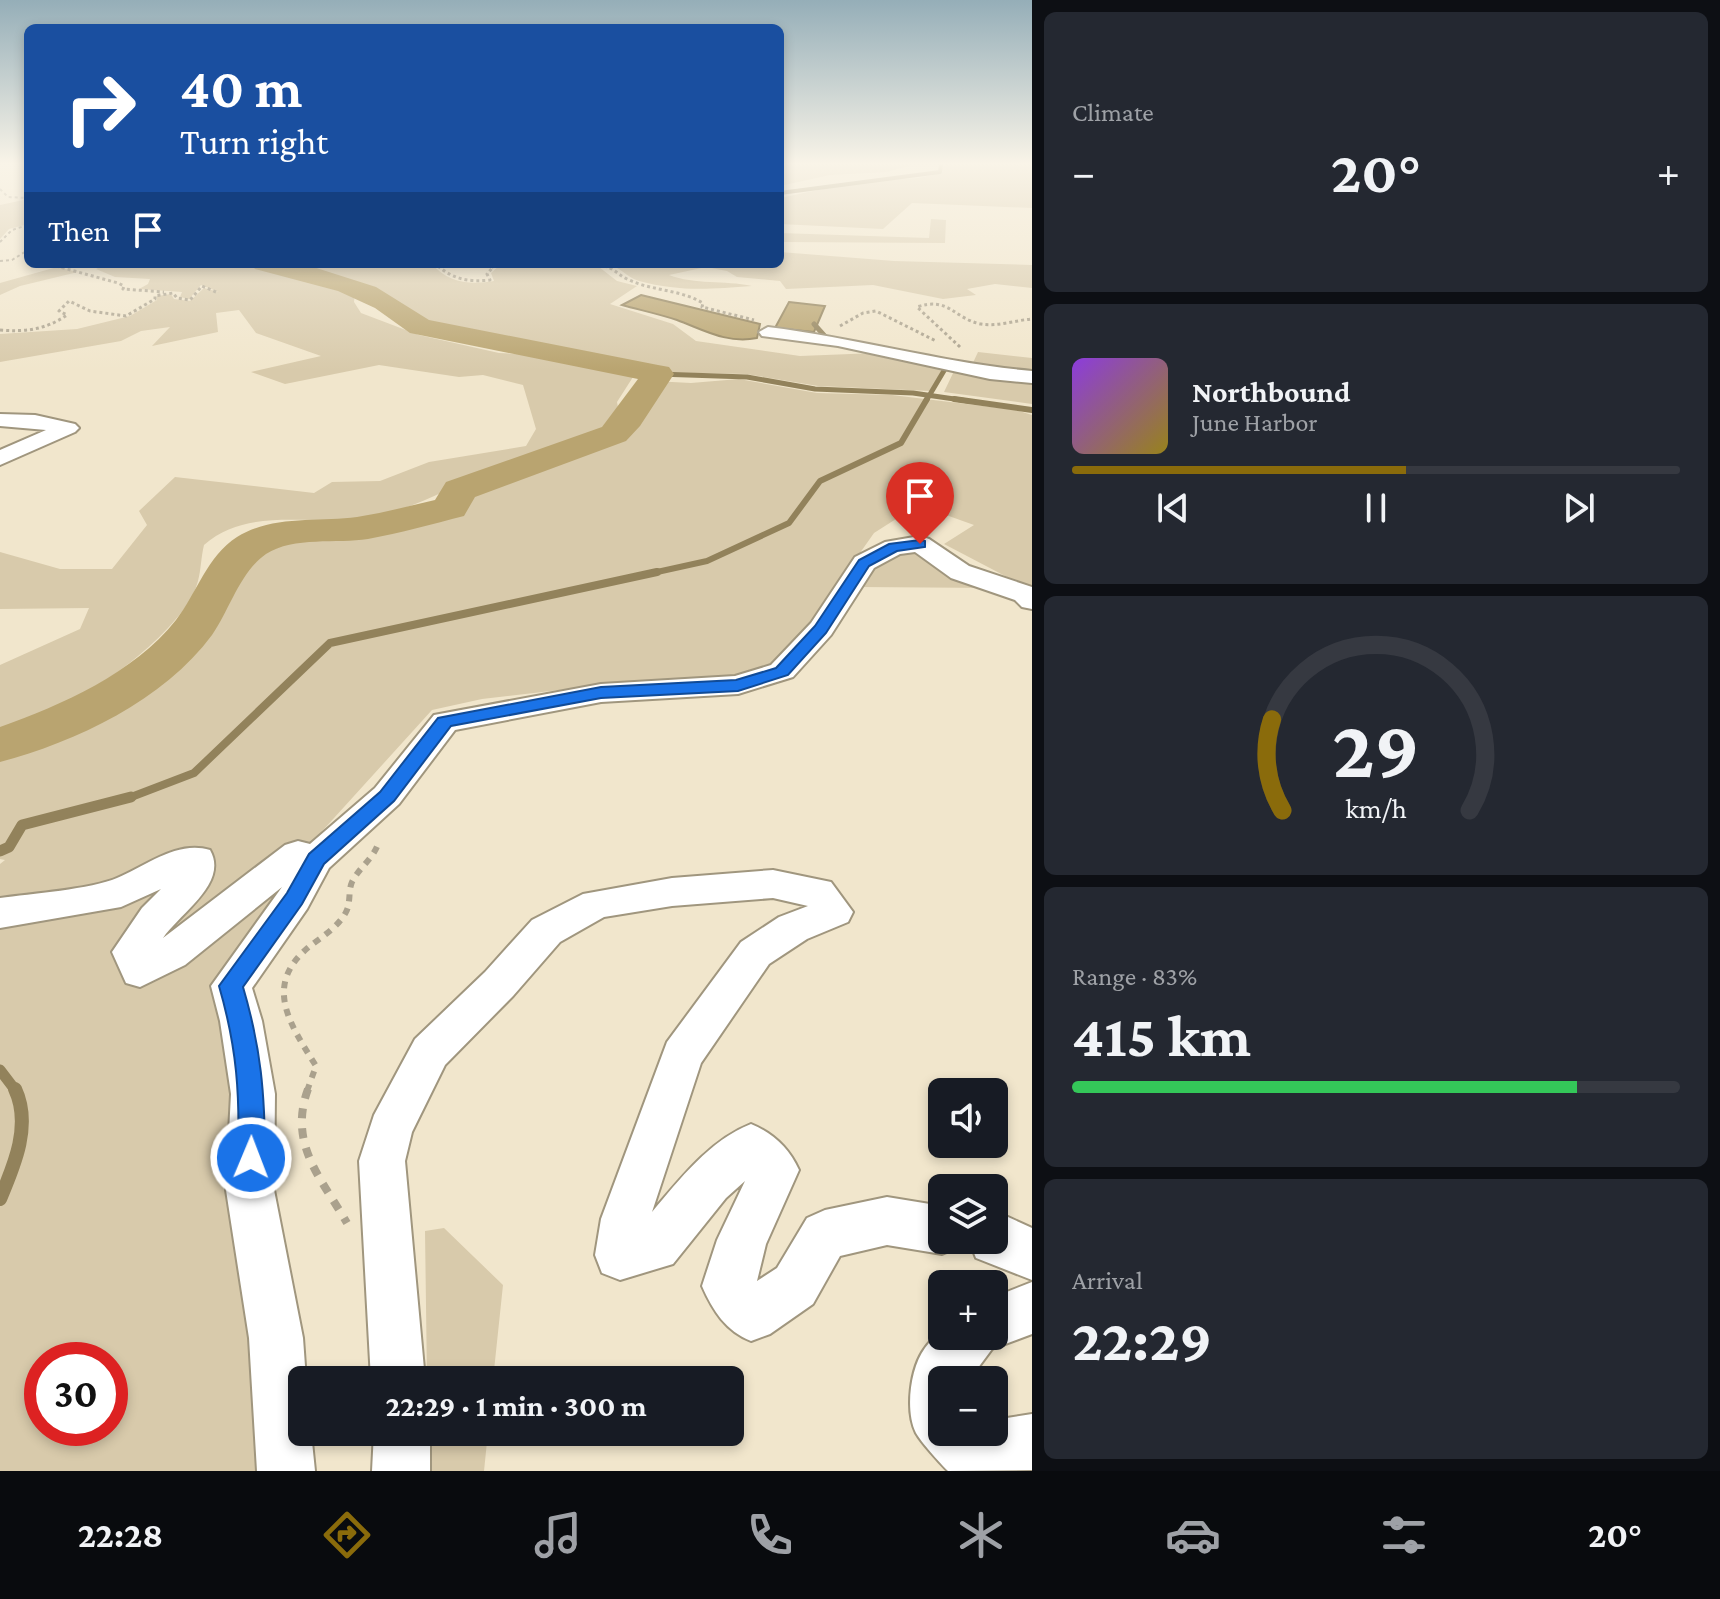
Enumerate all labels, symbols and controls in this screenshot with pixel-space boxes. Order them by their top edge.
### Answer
icon: right [48,56,152,160]
text: 40 m [180,57,302,119]
text: Climate [1072,98,1154,127]
text: Turn right [180,122,328,162]
text: 20° [1331,138,1421,205]
text: − [1072,148,1095,196]
text: + [1657,148,1680,196]
icon: arrive [126,208,170,252]
text: Then [48,214,110,247]
text: Northbound [1192,375,1350,408]
text: June Harbor [1192,408,1318,437]
pin [886,462,954,544]
icon: arrive [898,474,942,518]
icon: previous [1151,486,1195,530]
icon: pause [1354,486,1398,530]
icon: next [1557,486,1601,530]
text: 29 [1332,702,1420,795]
text: km/h [1345,793,1407,825]
text: Range · 83% [1072,962,1197,991]
text: 415 km [1072,1002,1251,1069]
map controls [928,1078,1008,1446]
button: sound [928,1078,1008,1158]
position arrow [209,1116,293,1200]
button: layers [928,1174,1008,1254]
text: Arrival [1072,1266,1143,1295]
button: + [928,1270,1008,1350]
text: 22:29 [1072,1306,1212,1373]
speed limit sign: 30 [24,1342,128,1446]
button: − [928,1366,1008,1446]
text: 22:29 · 1 min · 300 m [385,1389,647,1422]
icon: directions [319,1507,375,1563]
icon: music [530,1507,586,1563]
icon: phone [742,1507,798,1563]
icon: climate [953,1507,1009,1563]
icon: car [1165,1507,1221,1563]
icon: filters [1376,1507,1432,1563]
text: 22:28 [78,1515,163,1555]
text: 20° [1588,1515,1642,1555]

